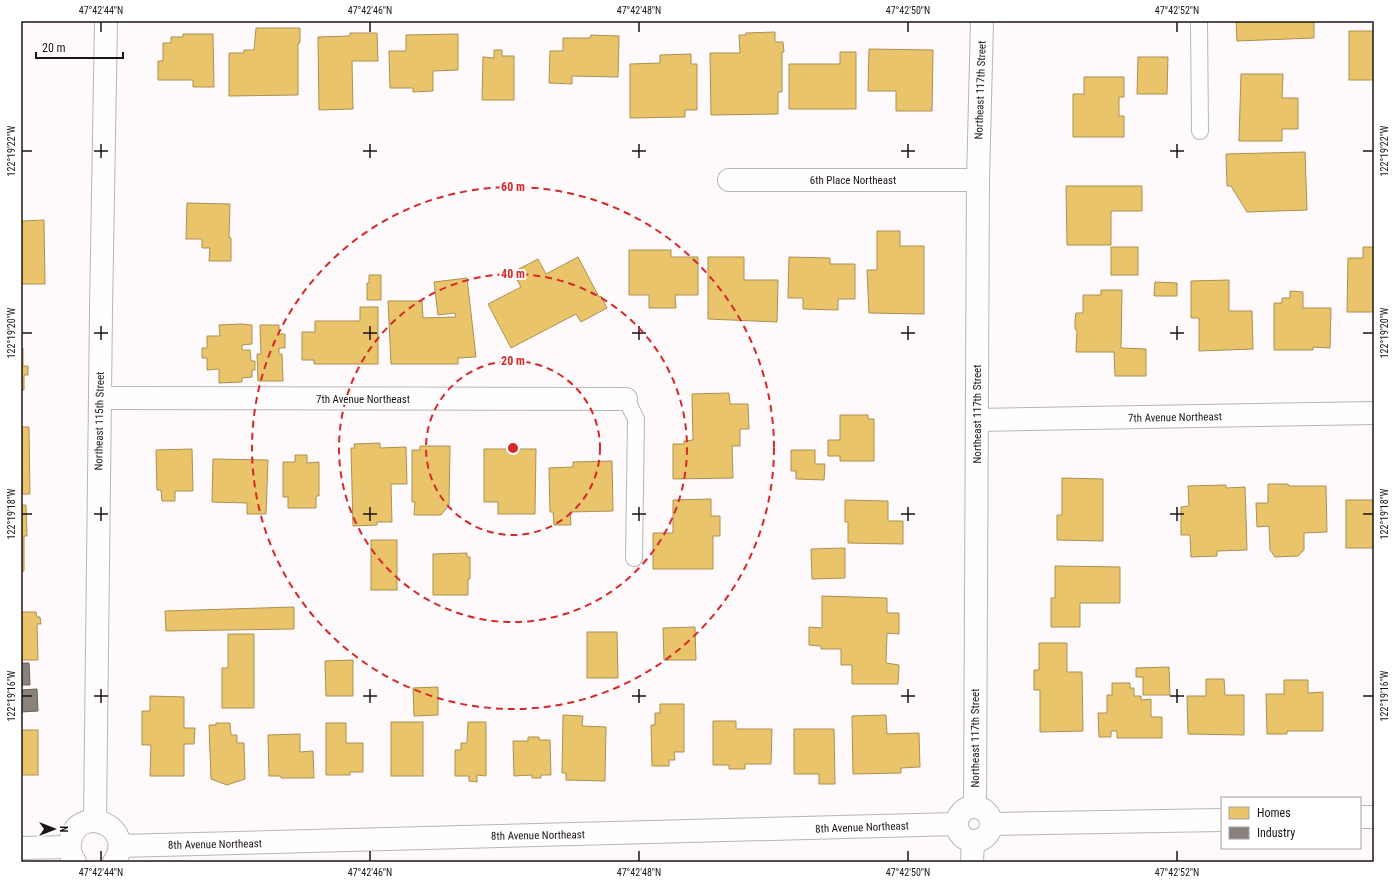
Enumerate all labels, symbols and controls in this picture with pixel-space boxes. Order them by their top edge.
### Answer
text: 47°42'44"N [79,5,123,16]
text: 47°42'46"N [348,5,392,16]
text: 47°42'48"N [617,5,661,16]
text: 47°42'50"N [886,5,930,16]
text: 47°42'52"N [1155,5,1199,16]
scale bar [36,34,123,60]
street label: Northeast 117th Street [972,40,989,140]
text: 20 m [42,41,66,55]
text: 122°19'22"W [6,125,17,176]
text: 122°19'22"W [1379,125,1390,176]
street label: 6th Place Northeast [810,174,896,187]
text: 60 m [501,180,525,194]
text: 40 m [501,267,525,281]
text: 122°19'20"W [6,307,17,358]
text: 122°19'20"W [1379,307,1390,358]
text: 20 m [501,354,525,368]
street label: Northeast 117th Street [971,365,984,463]
street label: Northeast 115th Street [92,371,107,471]
street label: 7th Avenue Northeast [316,393,410,406]
street label: 7th Avenue Northeast [1128,410,1222,425]
centre of rings [506,441,520,455]
text: 122°19'18"W [6,488,17,539]
text: 122°19'18"W [1379,488,1390,539]
text: 122°19'16"W [6,670,17,721]
text: 122°19'16"W [1379,670,1390,721]
street label: Northeast 117th Street [969,689,982,787]
legend [1221,797,1361,849]
text: Homes [1257,806,1291,820]
north arrow [34,809,74,849]
street label: 8th Avenue Northeast [815,819,909,836]
text: N [57,826,70,833]
text: Industry [1257,826,1295,840]
street label: 8th Avenue Northeast [491,828,585,843]
street label: 8th Avenue Northeast [168,837,262,852]
text: 47°42'44"N [79,867,123,878]
text: 47°42'46"N [348,867,392,878]
text: 47°42'48"N [617,867,661,878]
text: 47°42'50"N [886,867,930,878]
text: 47°42'52"N [1155,867,1199,878]

